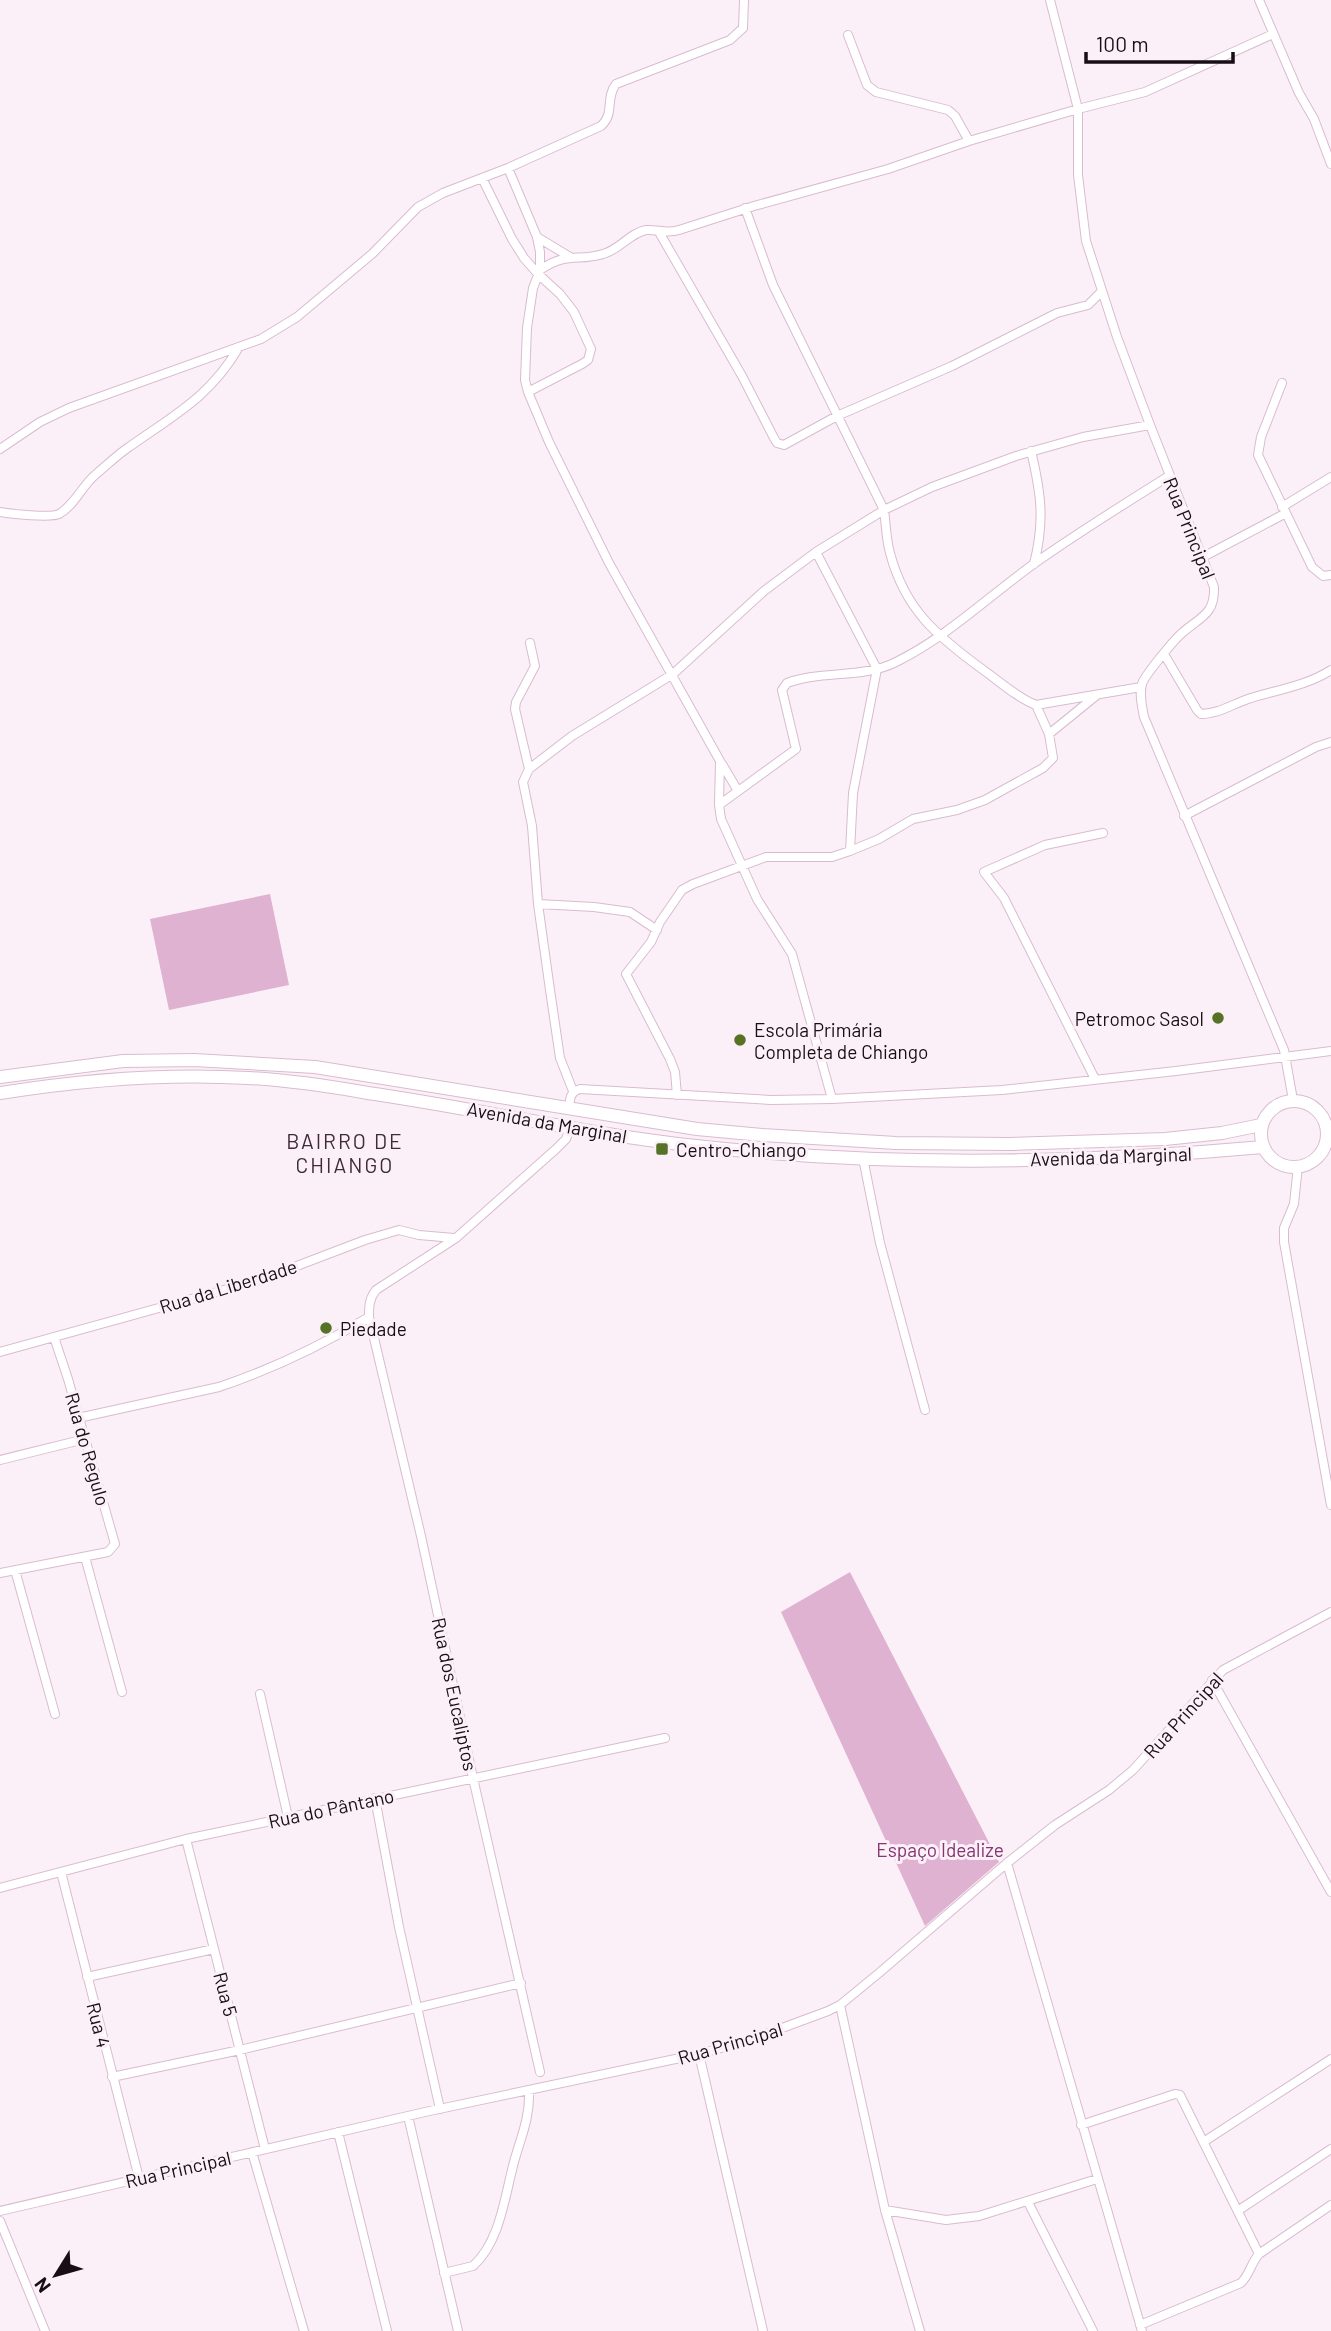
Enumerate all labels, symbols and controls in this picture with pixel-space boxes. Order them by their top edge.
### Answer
scale bar [1086,21,1233,65]
text: 100 m [1096,31,1149,56]
street label: Rua Principal [1159,474,1221,582]
place label: Petromoc Sasol [1075,1007,1204,1030]
marker: Petromoc Sasol [1210,1010,1226,1026]
place label: Escola Primária Completa de Chiango [754,1018,928,1063]
marker: Escola Primária Completa de Chiango [732,1032,748,1048]
street label: Avenida da Marginal [465,1097,629,1147]
district label: BAIRRO DE CHIANGO [286,1128,404,1177]
place label: Centro-Chiango [676,1138,807,1161]
marker: Centro-Chiango [654,1141,670,1157]
street label: Avenida da Marginal [1030,1142,1192,1170]
street label: Rua da Liberdade [156,1254,300,1318]
place label: Piedade [340,1317,407,1340]
marker: Piedade [318,1320,334,1336]
street label: Rua do Regulo [61,1390,115,1508]
street label: Rua dos Eucaliptos [428,1615,482,1773]
street label: Rua Principal [1138,1667,1228,1763]
street label: Rua do Pântano [266,1783,396,1833]
park label: Espaço Idealize [876,1838,1004,1861]
street label: Rua 5 [209,1969,243,2019]
street label: Rua 4 [82,2000,116,2050]
street label: Rua Principal [675,2017,785,2069]
street label: Rua Principal [123,2146,233,2192]
north arrow [21,2240,91,2310]
text: N [29,2274,55,2298]

